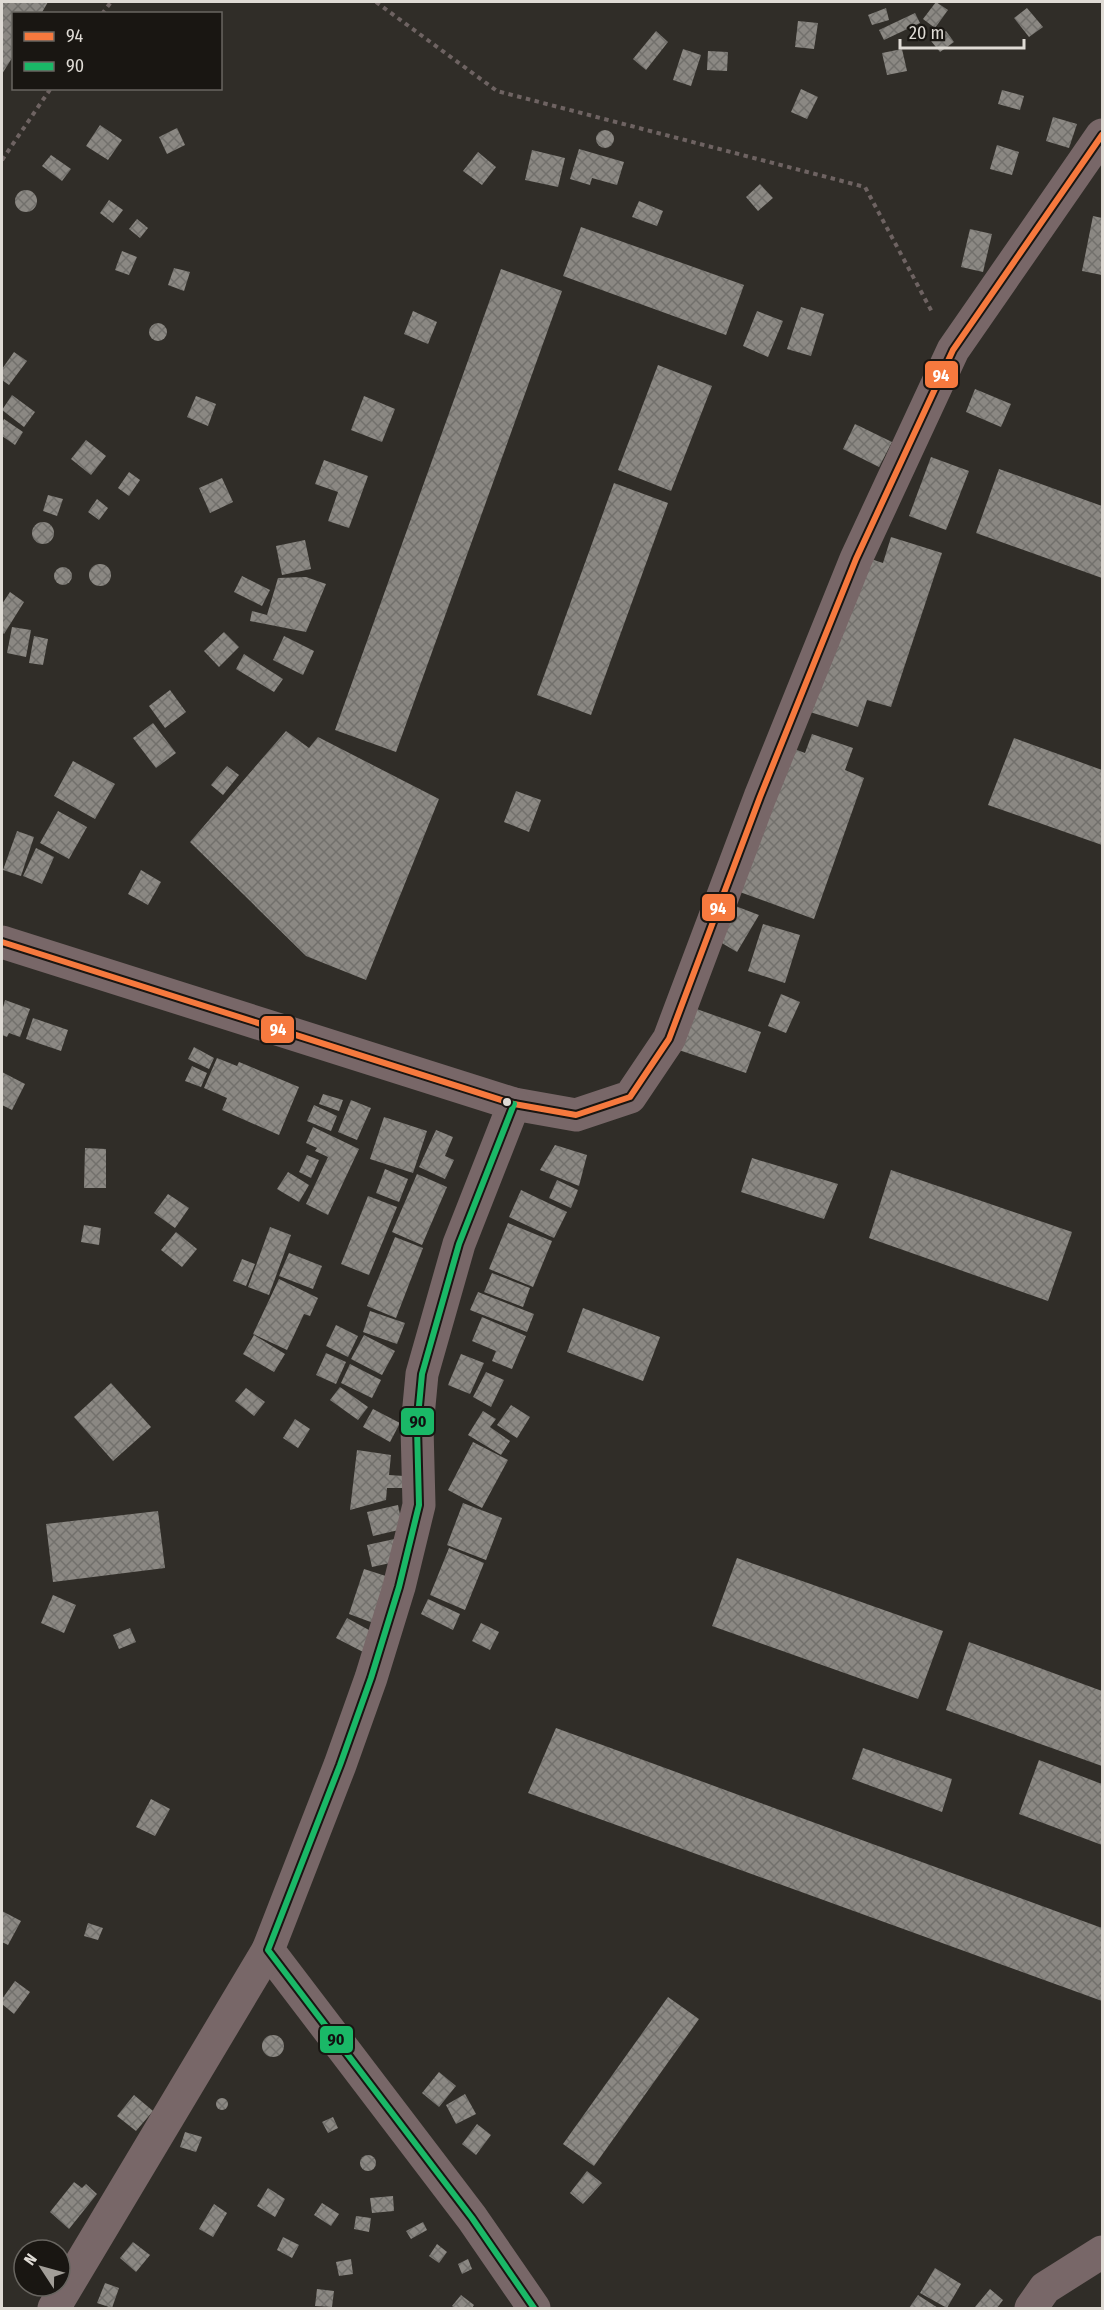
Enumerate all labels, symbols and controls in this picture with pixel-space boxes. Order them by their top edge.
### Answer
legend [12,12,222,90]
scale bar [900,12,1024,50]
text: 20 m [909,22,944,44]
text: 94 [66,25,84,47]
text: 90 [66,55,84,77]
line badge: 94 [924,360,959,389]
text: 94 [933,366,949,385]
line badge: 94 [701,893,736,922]
text: 94 [710,899,726,918]
line badge: 94 [260,1015,295,1044]
text: 94 [270,1020,286,1039]
unlabelled marker [501,1096,513,1108]
line badge: 90 [400,1407,435,1436]
text: 90 [409,1412,427,1431]
line badge: 90 [319,2025,354,2054]
text: 90 [327,2030,345,2049]
north arrow [12,2238,72,2298]
text: N [20,2250,41,2269]

